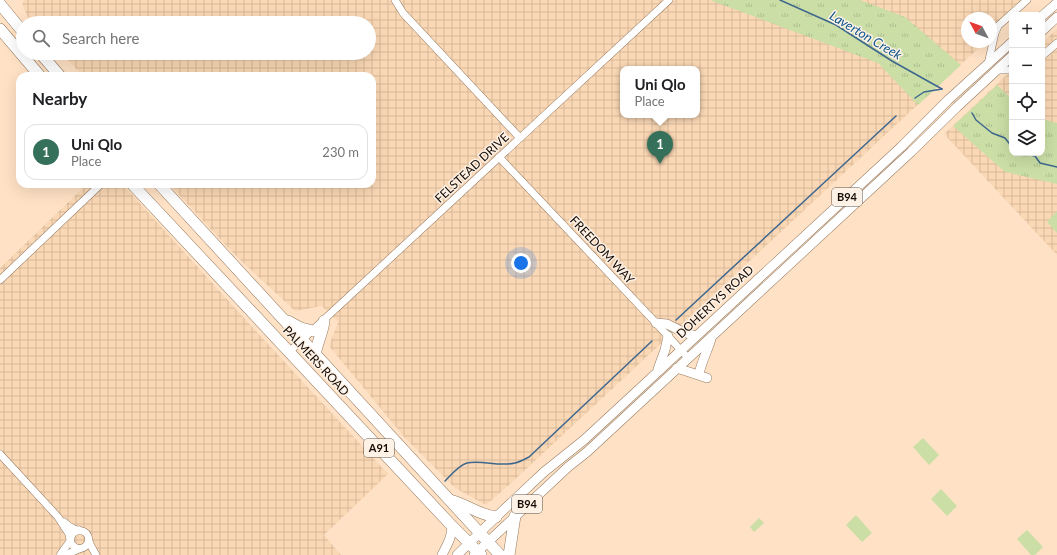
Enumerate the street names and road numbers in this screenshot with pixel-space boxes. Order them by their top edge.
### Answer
street label: FELSTEAD DRIVE [432,129,512,206]
road number: B94 [832,188,862,206]
street label: FREEDOM WAY [567,212,638,287]
street label: DOHERTYS ROAD [673,262,756,341]
street label: PALMERS ROAD [280,323,353,399]
road number: A91 [364,439,394,457]
road number: B94 [512,495,542,513]

